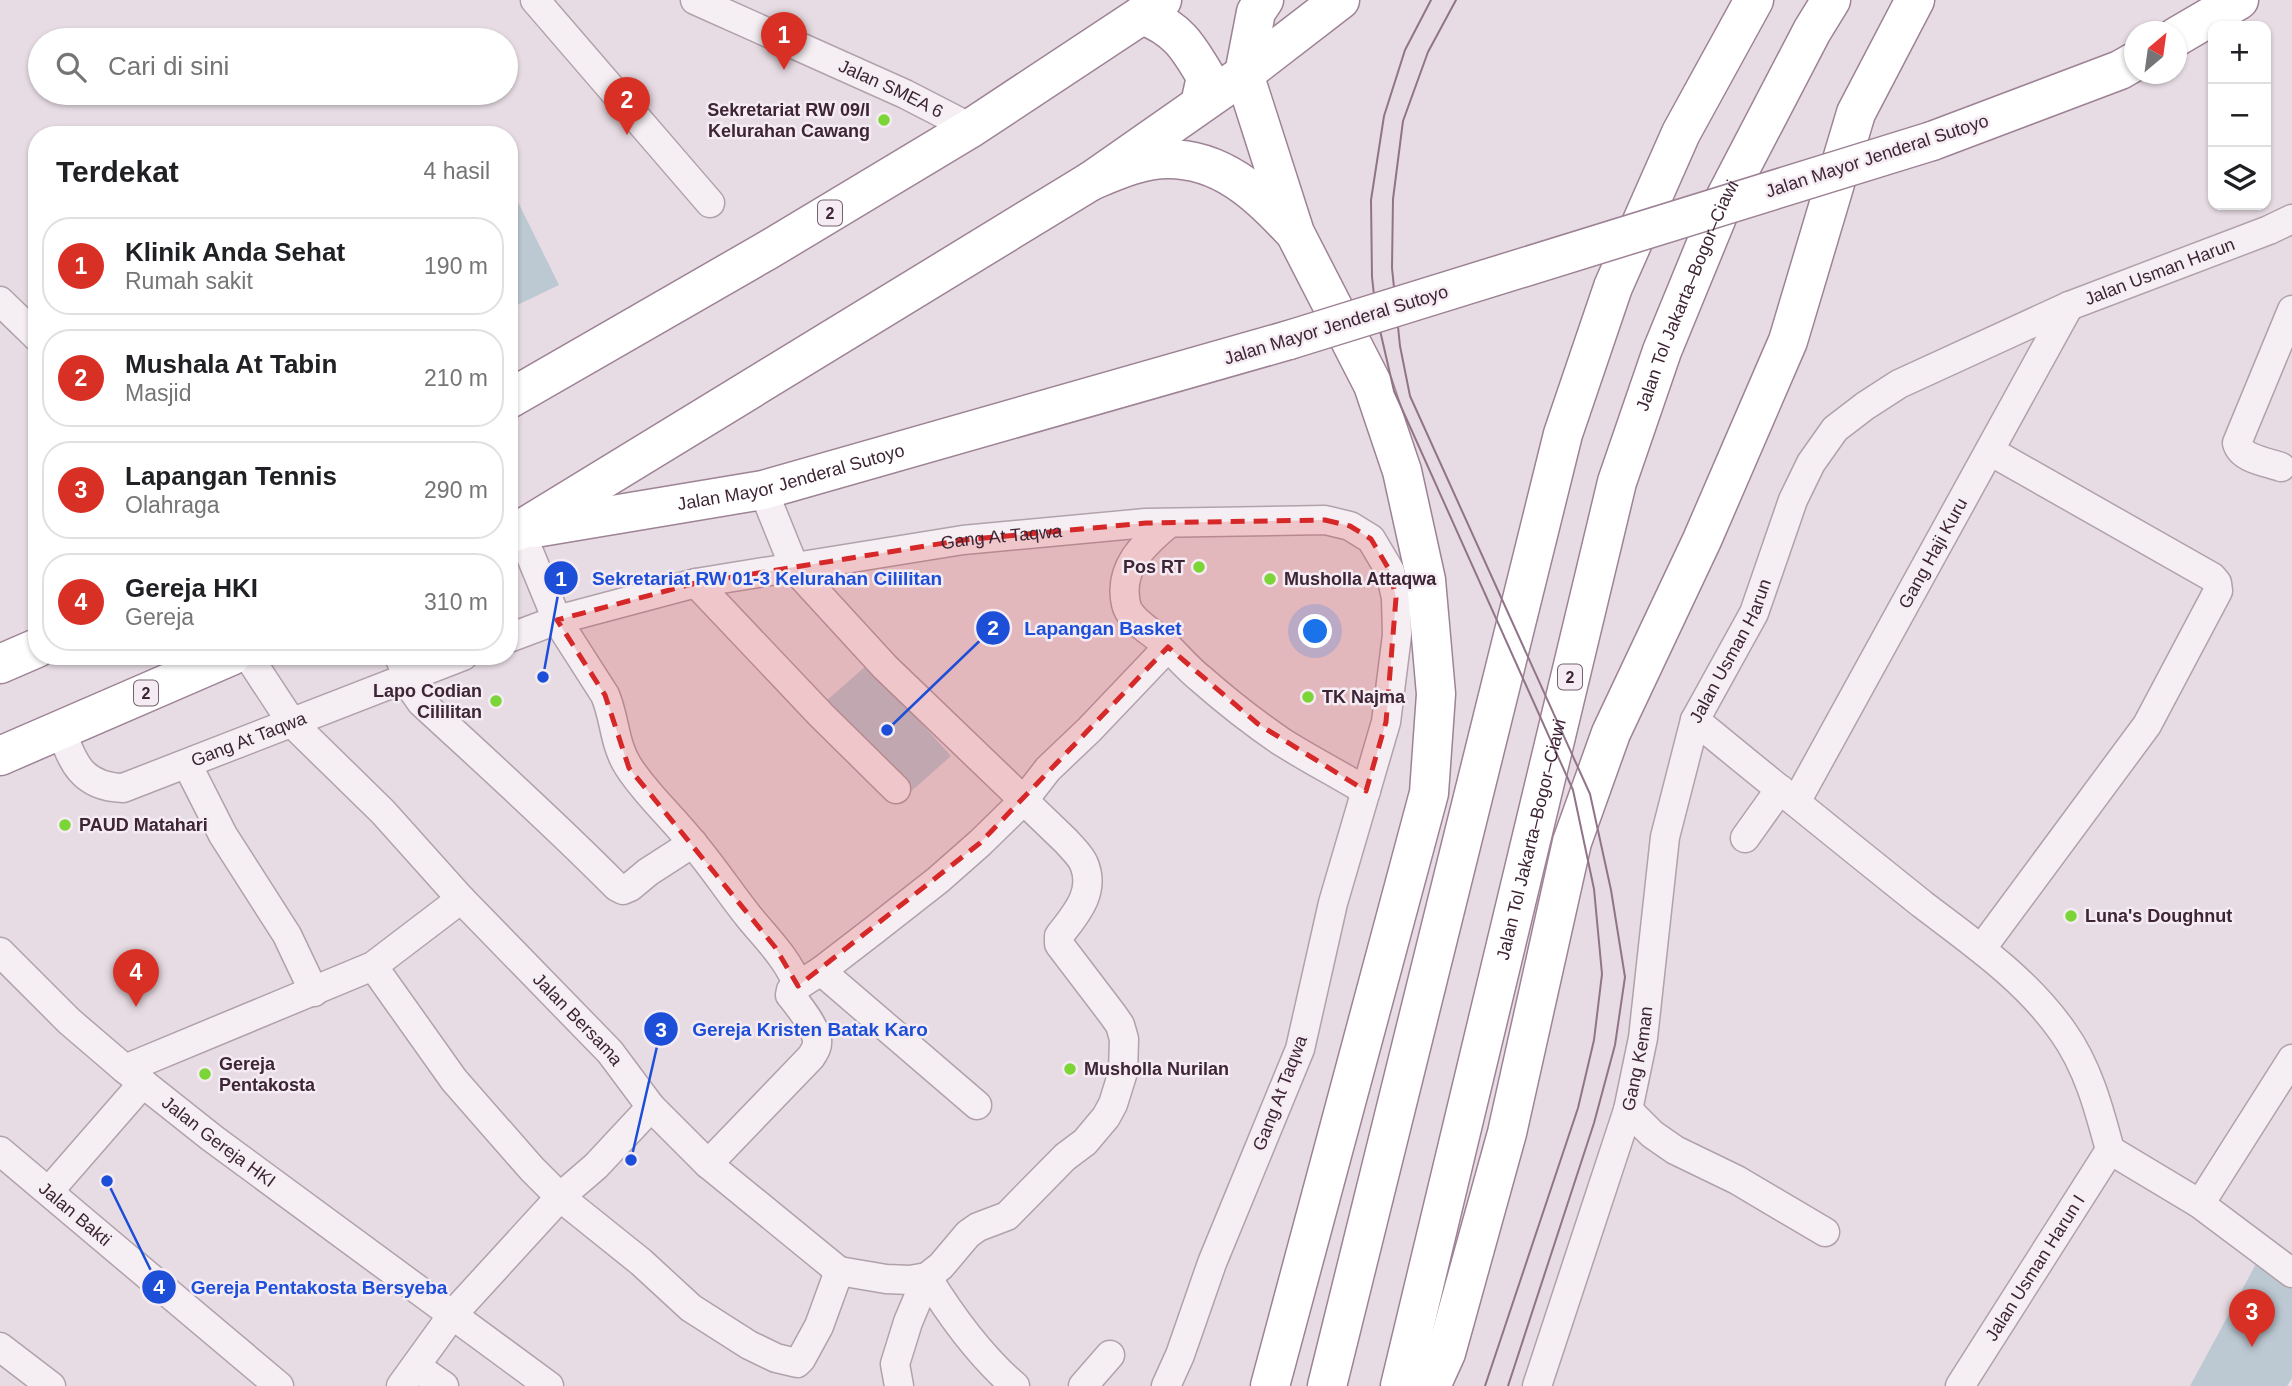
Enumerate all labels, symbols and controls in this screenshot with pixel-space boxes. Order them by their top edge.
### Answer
pin: 1 [761,12,807,70]
north arrow [2124,21,2187,84]
map controls [2208,21,2271,210]
button: + [2208,21,2271,84]
search box [28,28,518,105]
icon: search [52,48,90,86]
text: Cari di sini [108,51,229,81]
street label: Jalan SMEA 6 [836,56,946,122]
pin: 2 [604,77,650,135]
button: − [2208,84,2271,147]
place label: Sekretariat RW 09/I Kelurahan Cawang [707,100,870,141]
street label: Jalan Mayor Jenderal Sutoyo [1763,110,1991,202]
marker: Sekretariat RW 09/I Kelurahan Cawang [876,112,892,128]
button: layers [2208,147,2271,210]
text: Terdekat [56,155,179,188]
text: 4 hasil [424,158,490,184]
street label: Jalan Tol Jakarta–Bogor–Ciawi [1632,177,1743,414]
road number: 2 [818,200,842,226]
street label: Jalan Usman Harun [2082,234,2238,309]
text: Klinik Anda Sehat [125,237,345,267]
text: 1 [75,253,87,279]
text: 190 m [424,253,488,279]
text: Rumah sakit [125,268,253,294]
street label: Jalan Mayor Jenderal Sutoyo [1222,281,1450,369]
text: Mushala At Tabin [125,349,337,379]
text: 2 [75,365,87,391]
text: 210 m [424,365,488,391]
text: Masjid [125,380,191,406]
street label: Jalan Mayor Jenderal Sutoyo [676,440,907,514]
text: Lapangan Tennis [125,461,337,491]
text: 3 [75,477,87,503]
text: 290 m [424,477,488,503]
text: Olahraga [125,492,220,518]
street label: Gang Haji Kuru [1894,494,1971,612]
street label: Gang At Taqwa [939,521,1064,553]
place label: Pos RT [1123,557,1185,577]
callout: Sekretariat RW 01-3 Kelurahan Cililitan [543,558,956,598]
marker: Pos RT [1191,559,1207,575]
text: 1 [555,567,567,590]
text: Sekretariat RW 01-3 Kelurahan Cililitan [592,568,942,589]
place label: Musholla Attaqwa [1284,569,1437,589]
marker: Musholla Attaqwa [1262,571,1278,587]
text: Gereja HKI [125,573,258,603]
street label: Jalan Usman Harun [1685,576,1775,726]
text: 4 [75,589,87,615]
text: 310 m [424,589,488,615]
text: Gereja [125,604,194,630]
callout: Lapangan Basket [976,608,1196,648]
your location [1298,614,1332,648]
text: 2 [987,616,999,639]
text: Lapangan Basket [1024,618,1182,639]
road number: 2 [1558,664,1582,690]
road number: 2 [134,680,158,706]
place label: Lapo Codian Cililitan [373,681,482,722]
place label: TK Najma [1322,687,1406,707]
marker: TK Najma [1300,689,1316,705]
marker: Lapo Codian Cililitan [488,693,504,709]
street label: Gang At Taqwa [188,708,310,771]
street label: Jalan Tol Jakarta–Bogor–Ciawi [1493,717,1570,962]
place label: PAUD Matahari [79,815,208,835]
marker: PAUD Matahari [57,817,73,833]
place label: Luna's Doughnut [2085,906,2232,926]
marker: Luna's Doughnut [2063,908,2079,924]
pin: 4 [113,949,159,1007]
street label: Jalan Bersama [529,969,627,1070]
street label: Gang Keman [1618,1005,1656,1113]
callout: Gereja Kristen Batak Karo [644,1009,942,1049]
text: 3 [655,1018,667,1041]
text: Gereja Kristen Batak Karo [692,1019,928,1040]
street label: Gang At Taqwa [1249,1032,1312,1153]
place label: Gereja Pentakosta [219,1054,316,1095]
place label: Musholla Nurilan [1084,1059,1229,1079]
marker: Musholla Nurilan [1062,1061,1078,1077]
marker: Gereja Pentakosta [197,1066,213,1082]
street label: Jalan Gereja HKI [158,1092,279,1191]
street label: Jalan Bakti [35,1178,115,1250]
street label: Jalan Usman Harun I [1981,1191,2089,1345]
callout: Gereja Pentakosta Bersyeba [142,1267,461,1307]
text: 4 [153,1275,165,1298]
text: Gereja Pentakosta Bersyeba [191,1277,448,1298]
pin: 3 [2229,1289,2275,1347]

